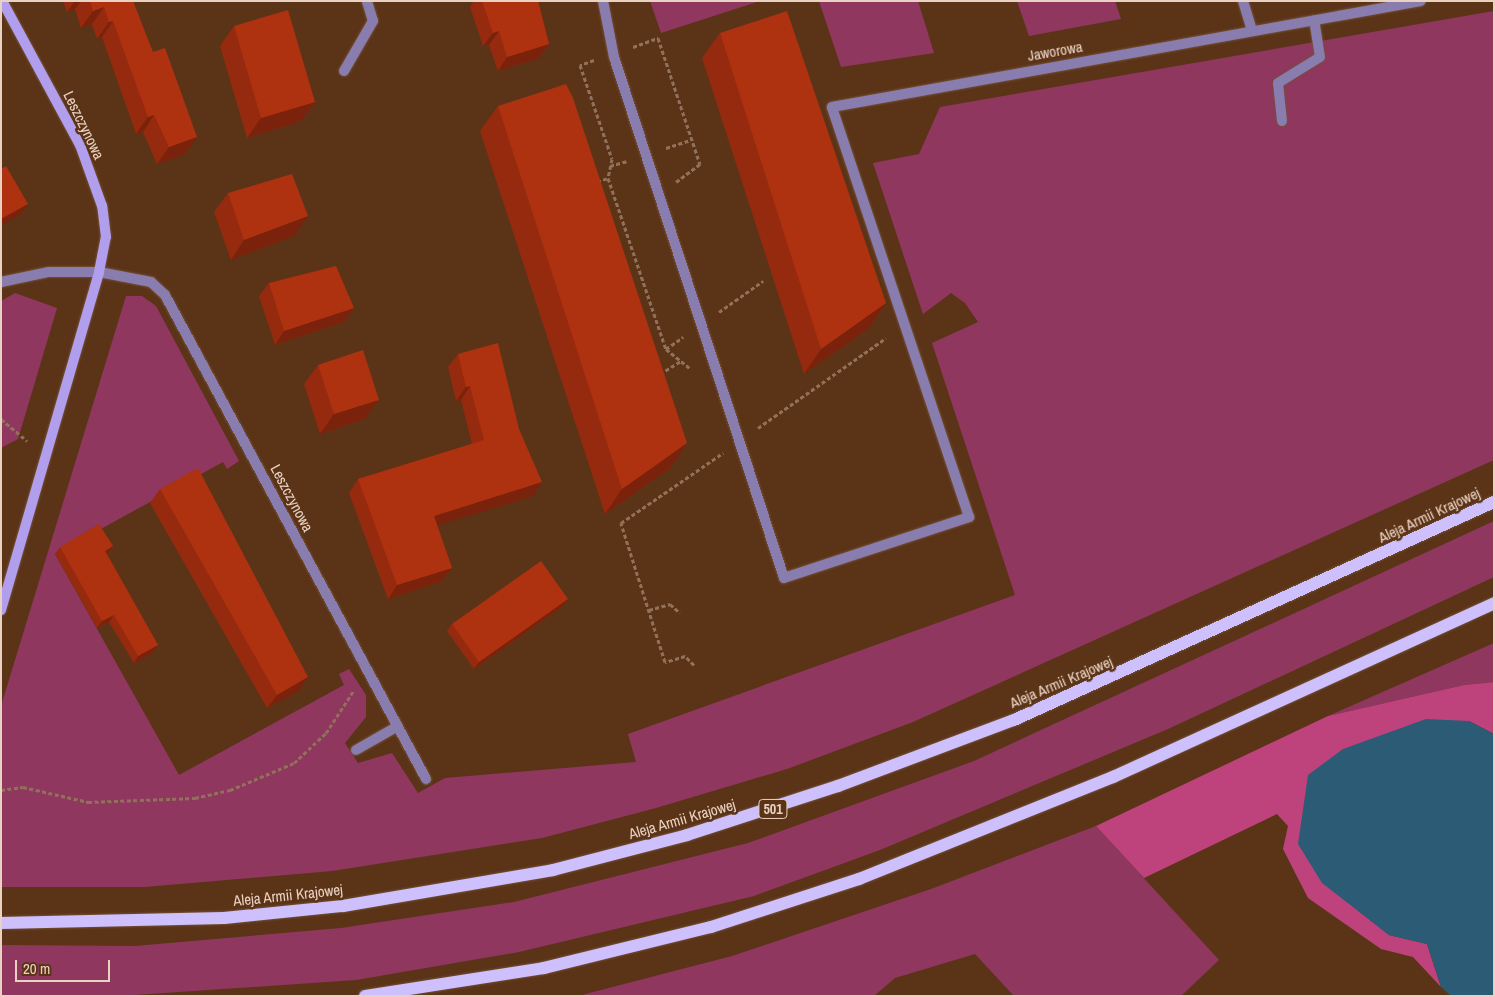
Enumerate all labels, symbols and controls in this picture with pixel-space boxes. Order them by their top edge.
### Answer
street label: Jaworowa [1026,37,1084,65]
street label: Leszczynowa [60,88,108,162]
street label: Leszczynowa [267,461,317,535]
street label: Aleja Armii Krajowej [1375,483,1483,547]
street label: Aleja Armii Krajowej [1007,652,1115,712]
street label: Aleja Armii Krajowej [626,795,738,843]
road number: 501 [758,798,788,821]
street label: Aleja Armii Krajowej [232,880,344,910]
scale bar [18,950,112,982]
text: 20 m [23,958,50,979]

